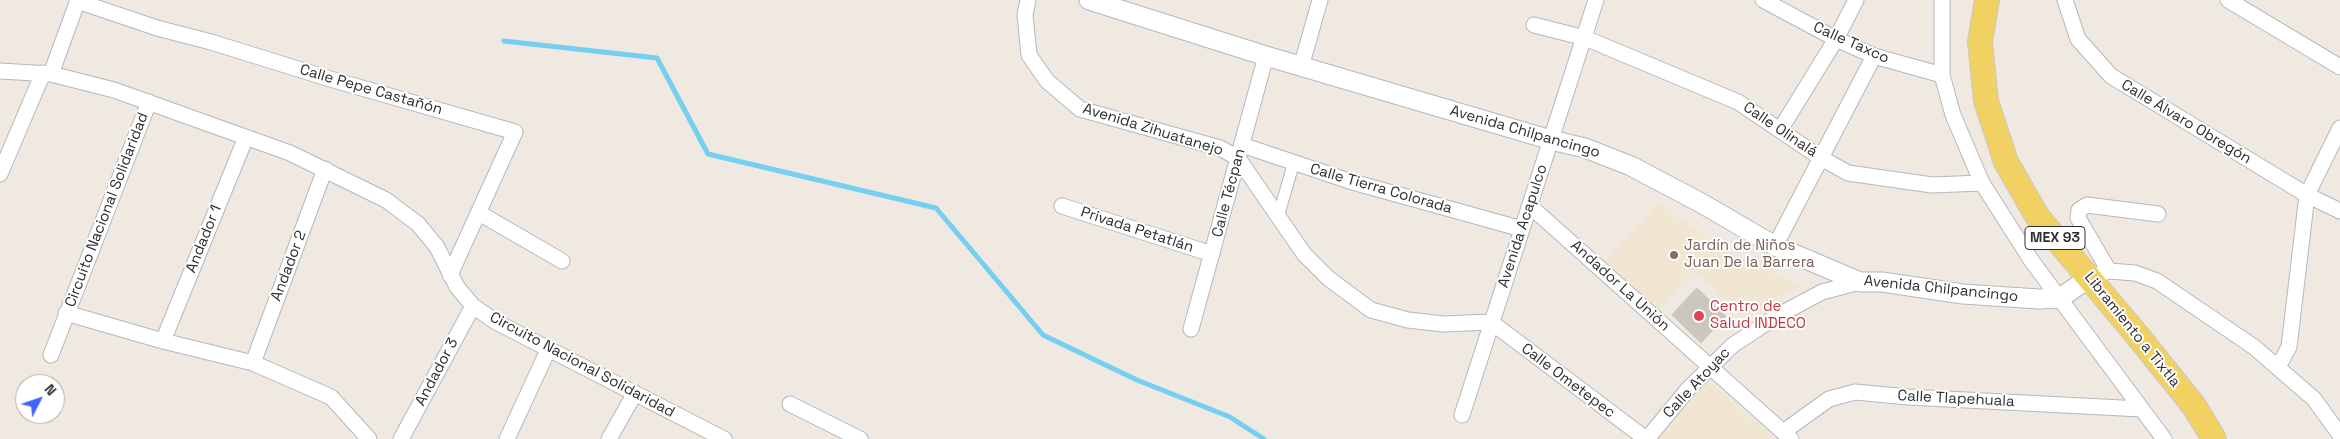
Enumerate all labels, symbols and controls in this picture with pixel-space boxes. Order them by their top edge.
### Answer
street label: Calle Taxco [1810,18,1892,68]
street label: Calle Pepe Castañón [298,61,444,119]
street label: Calle Álvaro Obregón [2118,76,2254,168]
street label: Calle Olinalá [1739,99,1821,161]
street label: Avenida Zihuatanejo [1081,100,1225,160]
street label: Avenida Chilpancingo [1448,102,1602,162]
street label: Circuito Nacional Solidaridad [61,110,153,310]
street label: Calle Técpan [1209,147,1249,239]
street label: Calle Tierra Colorada [1308,160,1454,218]
street label: Avenida Acapulco [1495,162,1551,290]
street label: Andador 1 [182,203,226,275]
street label: Privada Petatlán [1078,203,1196,257]
road number: MEX 93 [2025,227,2085,250]
street label: Andador 2 [267,228,311,304]
street label: Andador La Unión [1567,237,1673,335]
place label: Jardín de Niños Juan De la Barrera [1684,237,1815,272]
marker: Jardín de Niños Juan De la Barrera [1668,249,1680,261]
street label: Libramiento a Tixtla [2080,269,2184,391]
street label: Avenida Chilpancingo [1863,272,2019,306]
place label: Centro de Salud INDECO [1710,298,1806,333]
street label: Circuito Nacional Solidaridad [486,308,678,422]
marker: Centro de Salud INDECO [1692,309,1706,323]
street label: Andador 3 [412,335,462,409]
street label: Calle Ometepec [1518,340,1618,422]
street label: Calle Atoyac [1660,344,1734,422]
north arrow [15,374,65,424]
text: N [41,380,60,399]
street label: Calle Tlapehuala [1897,387,2015,411]

